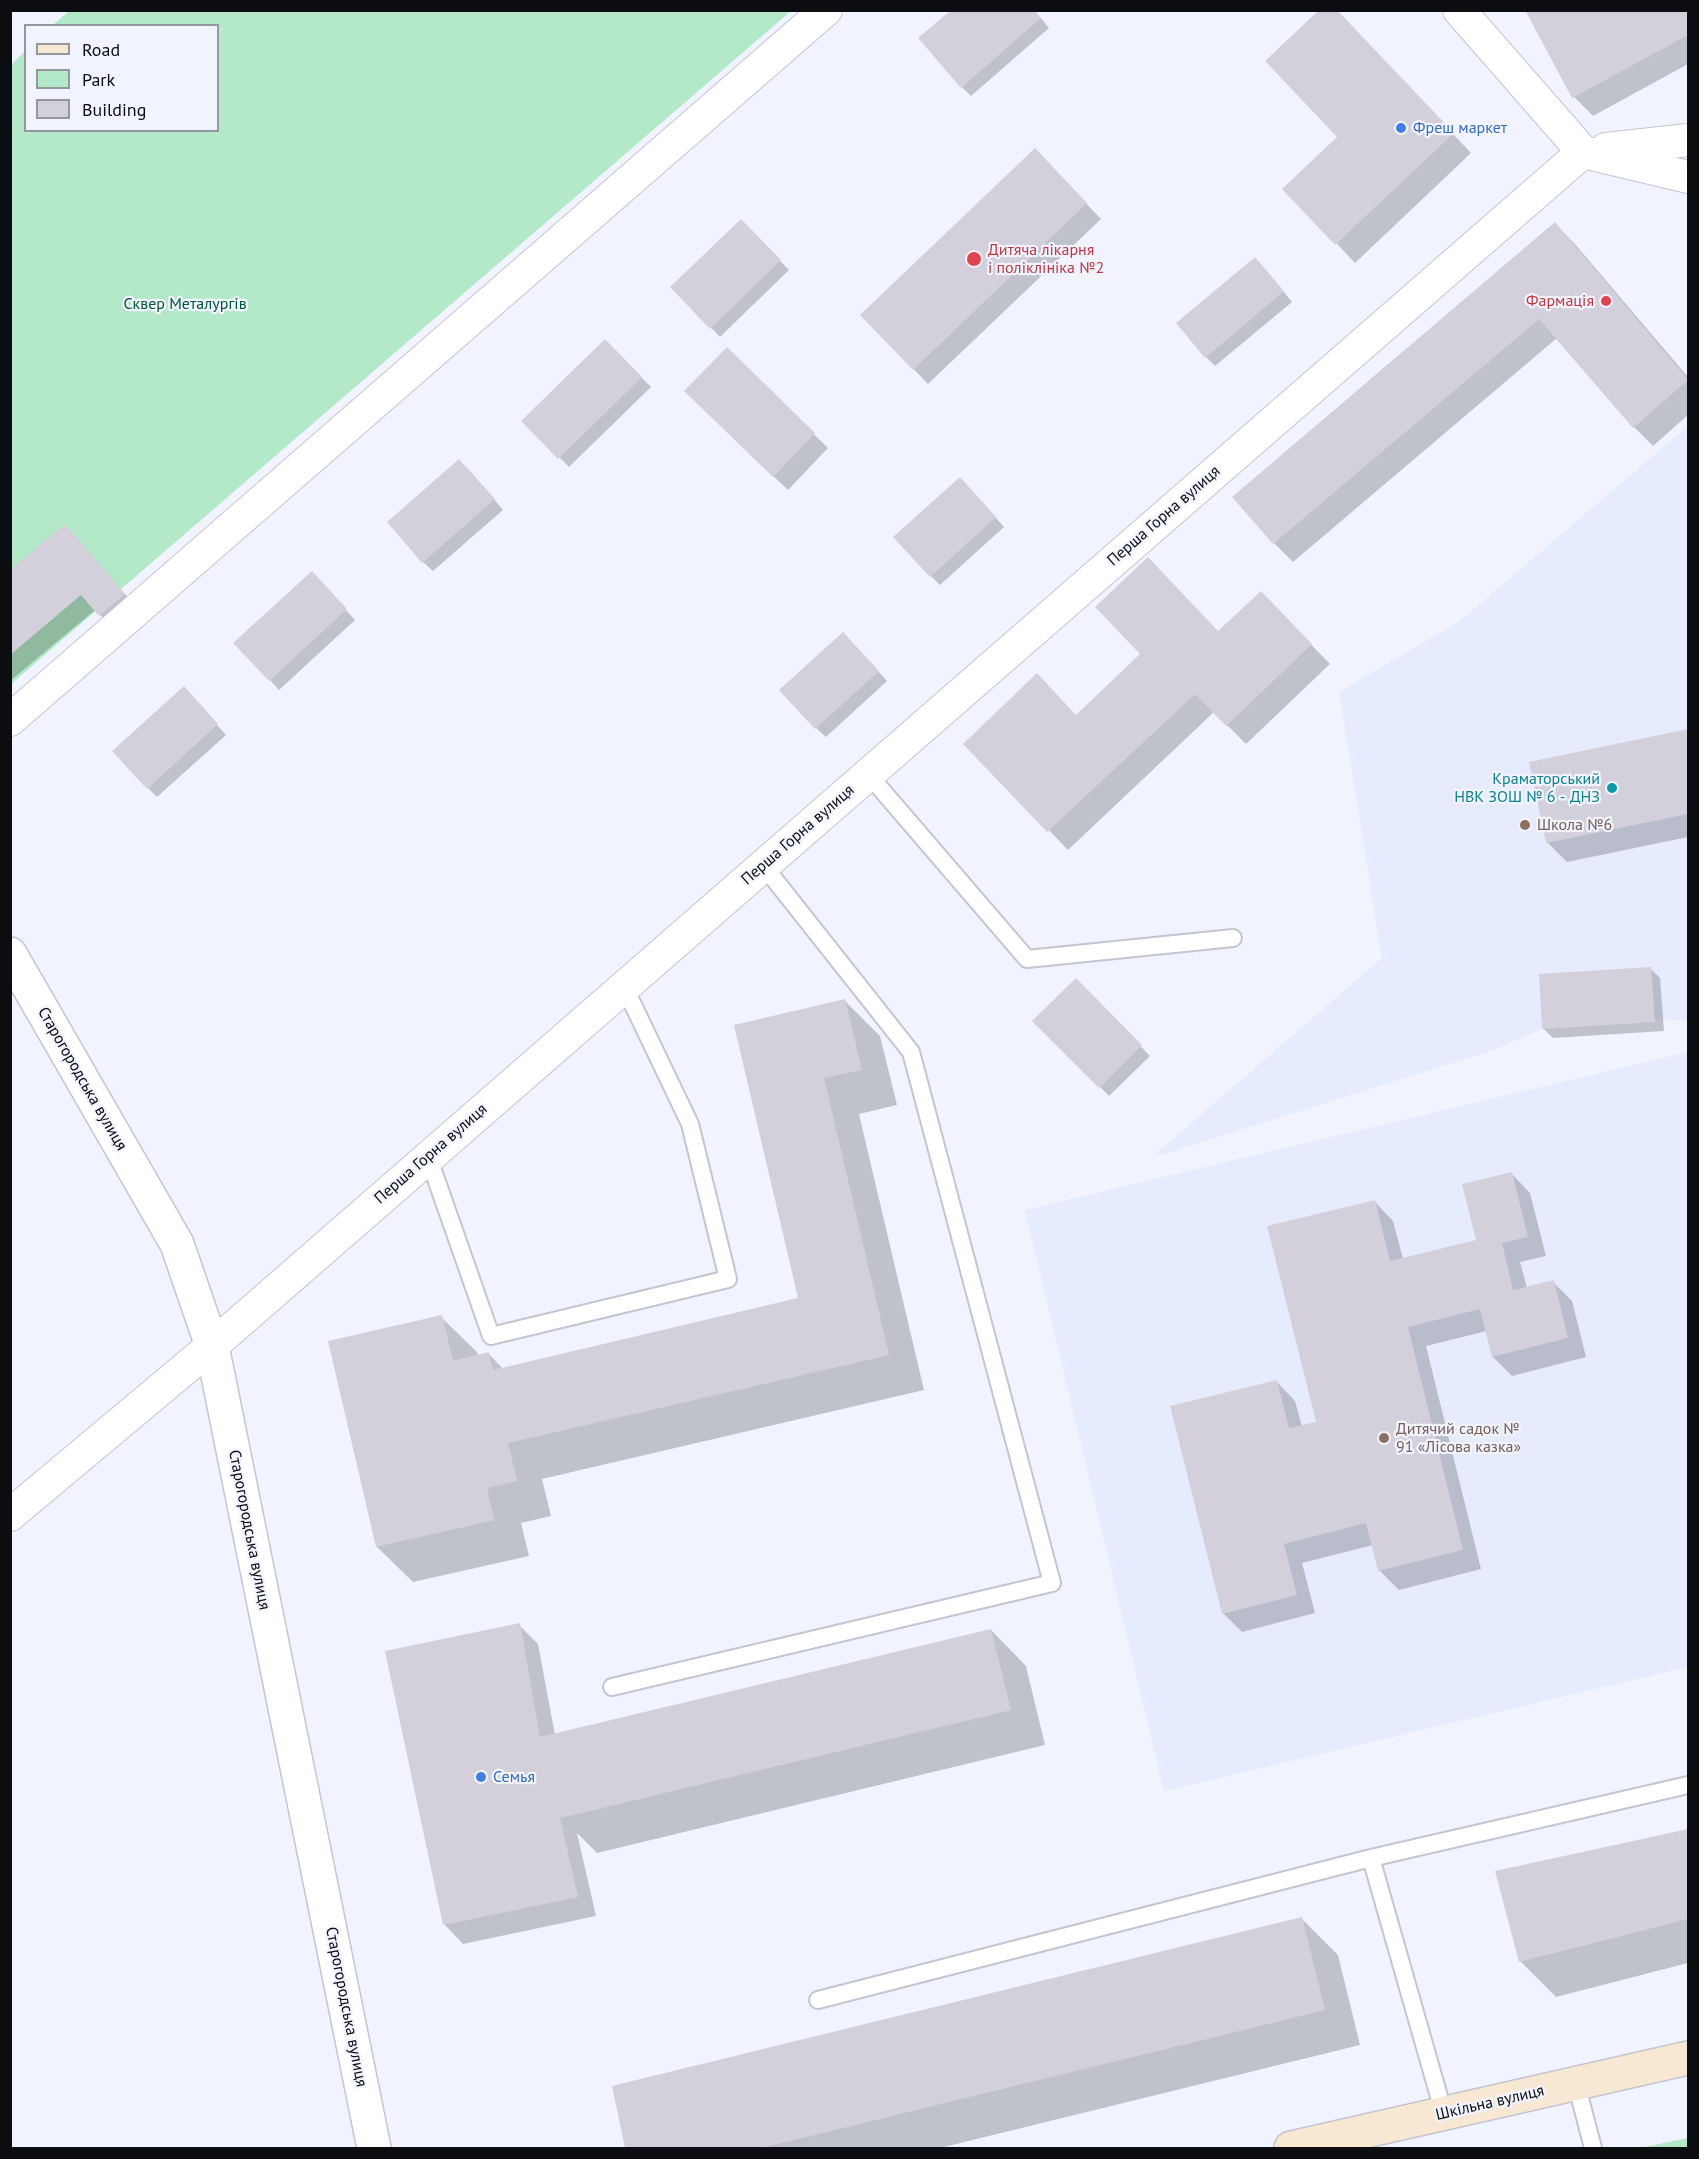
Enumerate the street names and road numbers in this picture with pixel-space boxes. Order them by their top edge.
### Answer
street label: Перша Горна вулиця [1104,462,1224,570]
street label: Перша Горна вулиця [738,781,858,889]
street label: Старогородська вулиця [33,1004,131,1154]
street label: Перша Горна вулиця [371,1100,491,1208]
street label: Старогородська вулиця [224,1448,274,1612]
street label: Старогородська вулиця [321,1925,371,2089]
street label: Шкільна вулиця [1434,2081,1546,2125]

